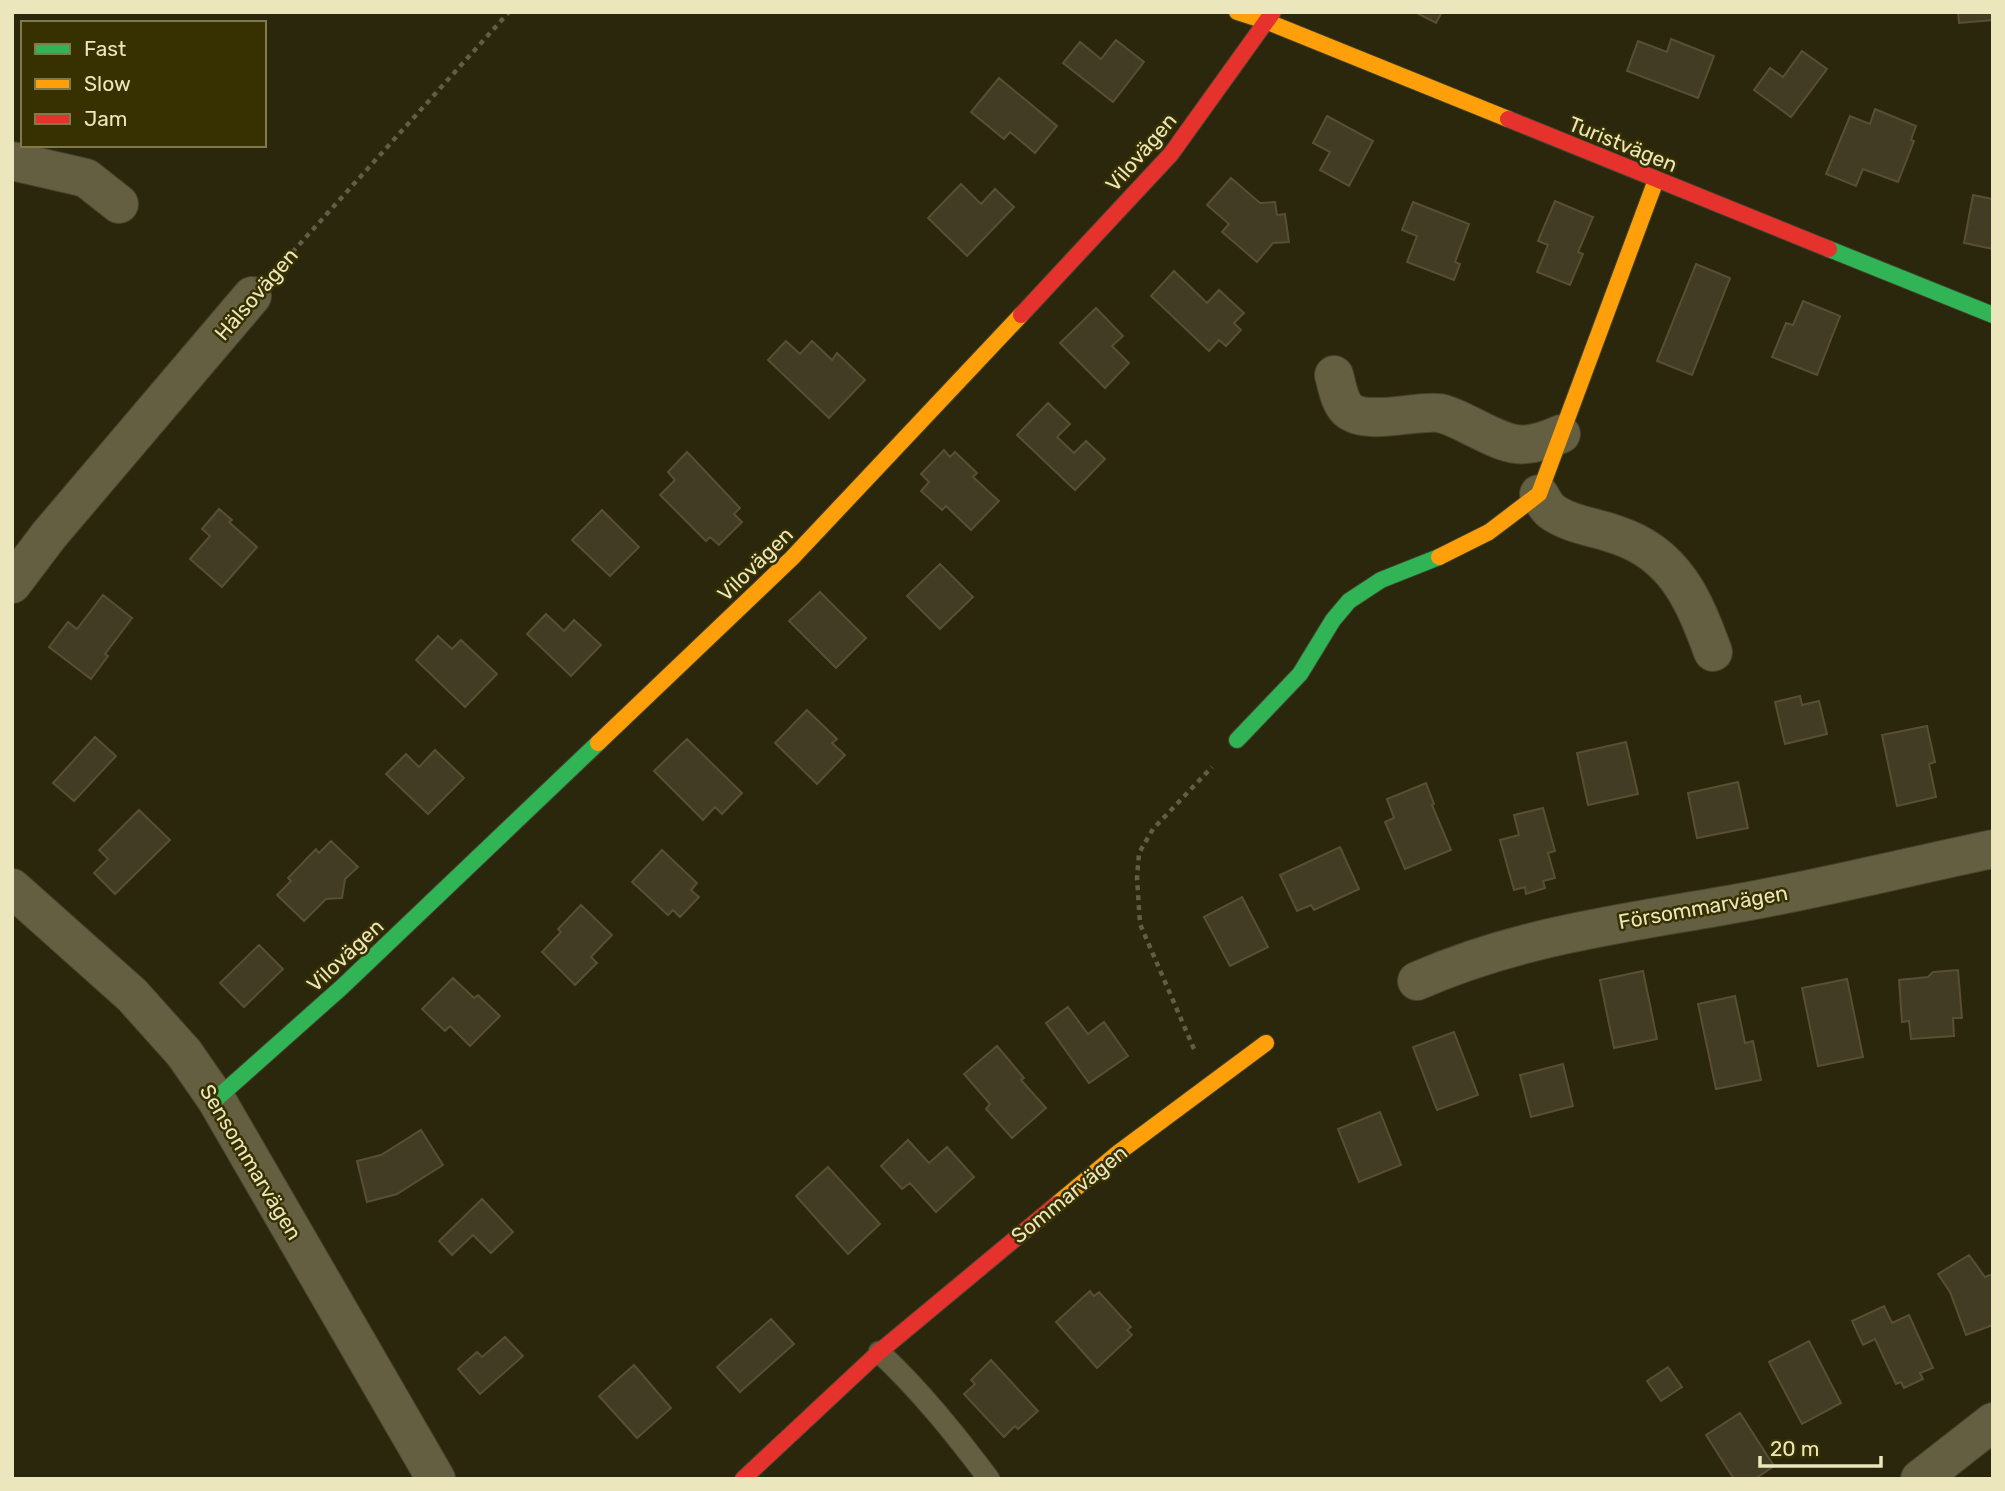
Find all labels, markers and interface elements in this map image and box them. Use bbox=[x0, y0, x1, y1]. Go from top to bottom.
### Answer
legend bbox=[21, 21, 266, 147]
text: Fast bbox=[84, 36, 126, 61]
text: Slow bbox=[84, 71, 131, 96]
text: Jam bbox=[84, 106, 128, 131]
street label: Vilovägen bbox=[1100, 108, 1182, 196]
street label: Turistvägen bbox=[1565, 111, 1681, 177]
street label: Hälsovägen bbox=[209, 243, 303, 345]
street label: Vilovägen bbox=[712, 522, 798, 606]
street label: Försommarvägen bbox=[1616, 880, 1790, 934]
street label: Vilovägen bbox=[302, 913, 388, 997]
street label: Sensommarvägen bbox=[195, 1080, 307, 1244]
street label: Sommarvägen bbox=[1006, 1140, 1132, 1248]
scale bar bbox=[1760, 1424, 1881, 1468]
text: 20 m bbox=[1770, 1436, 1819, 1461]

